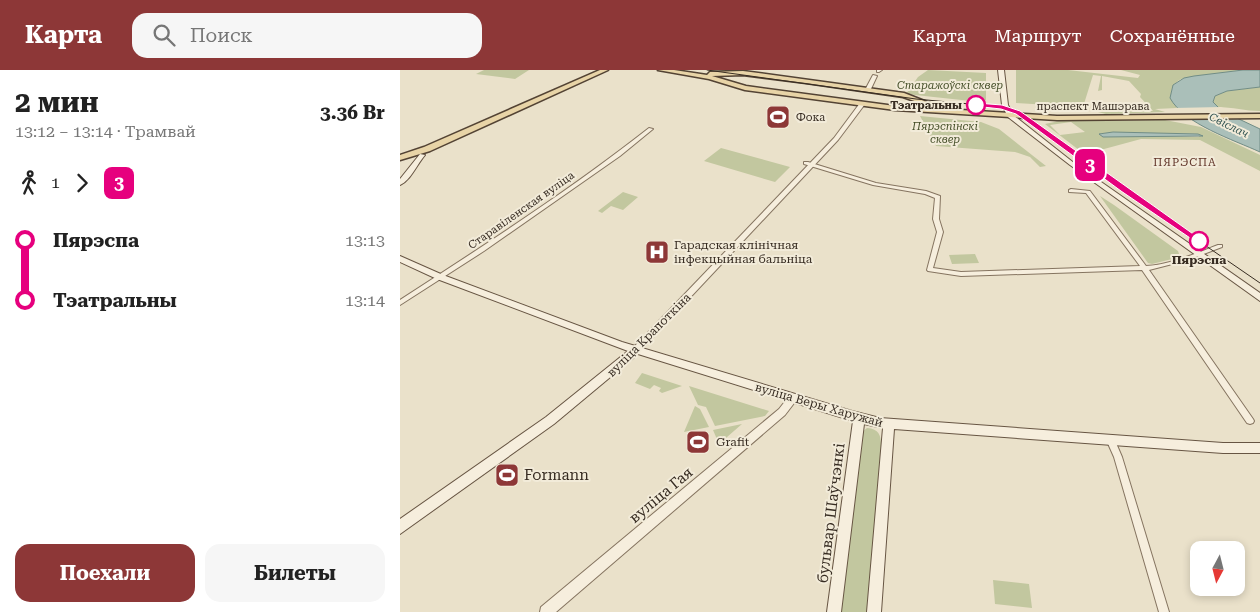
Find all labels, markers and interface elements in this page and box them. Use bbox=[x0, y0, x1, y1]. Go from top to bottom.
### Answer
search box bbox=[132, 13, 482, 58]
text: Карта bbox=[25, 21, 102, 49]
icon: search bbox=[150, 21, 178, 49]
text: Поиск bbox=[190, 24, 253, 47]
text: Карта bbox=[913, 25, 967, 46]
text: Маршрут bbox=[995, 25, 1082, 46]
text: Сохранённые bbox=[1110, 25, 1235, 46]
park label: Старажоўскі сквер bbox=[897, 79, 1003, 92]
text: 2 мин bbox=[15, 86, 99, 119]
marker: Тэатральны bbox=[966, 95, 986, 115]
place label: Тэатральны bbox=[890, 99, 962, 112]
street label: праспект Машэрава bbox=[1037, 100, 1150, 113]
text: 3.36 Br bbox=[320, 101, 385, 124]
sports icon: Фока bbox=[765, 104, 791, 130]
water label: Свіслач bbox=[1207, 110, 1251, 141]
place label: Фока bbox=[796, 111, 825, 124]
park label: Пярэспінскі сквер bbox=[911, 120, 978, 146]
text: 13:12 – 13:14 · Трамвай bbox=[15, 122, 196, 141]
line badge: 3 bbox=[1074, 149, 1106, 181]
text: 3 bbox=[1085, 154, 1095, 175]
district label: ПЯРЭСПА bbox=[1153, 156, 1217, 169]
icon: walk bbox=[15, 169, 43, 197]
icon: forward bbox=[68, 169, 96, 197]
street label: Старавіленская вуліца bbox=[466, 169, 577, 252]
text: 3 bbox=[114, 172, 124, 193]
text: 1 bbox=[51, 173, 60, 192]
text: Пярэспа bbox=[53, 229, 139, 252]
text: 13:13 bbox=[345, 231, 385, 250]
marker: Пярэспа bbox=[1189, 231, 1209, 251]
place label: Гарадская клінічная інфекцыйная бальніца bbox=[674, 238, 813, 266]
hospital icon: Гарадская клінічная інфекцыйная бальніца bbox=[644, 239, 670, 265]
place label: Пярэспа bbox=[1172, 253, 1226, 267]
text: Тэатральны bbox=[53, 289, 177, 312]
street label: вуліца Крапоткіна bbox=[604, 290, 694, 380]
text: 13:14 bbox=[345, 291, 385, 310]
street label: вуліца Веры Харужай bbox=[753, 380, 885, 430]
sports icon: Grafit bbox=[685, 429, 711, 455]
place label: Grafit bbox=[716, 435, 750, 449]
street label: бульвар Шаўчэнкі bbox=[813, 442, 849, 584]
sports icon: Formann bbox=[494, 462, 520, 488]
street label: вуліца Гая bbox=[626, 463, 696, 527]
place label: Formann bbox=[524, 466, 589, 484]
north arrow bbox=[1190, 541, 1245, 596]
map controls bbox=[1190, 541, 1245, 596]
button: Поехали bbox=[15, 544, 195, 602]
button: Билеты bbox=[205, 544, 385, 602]

